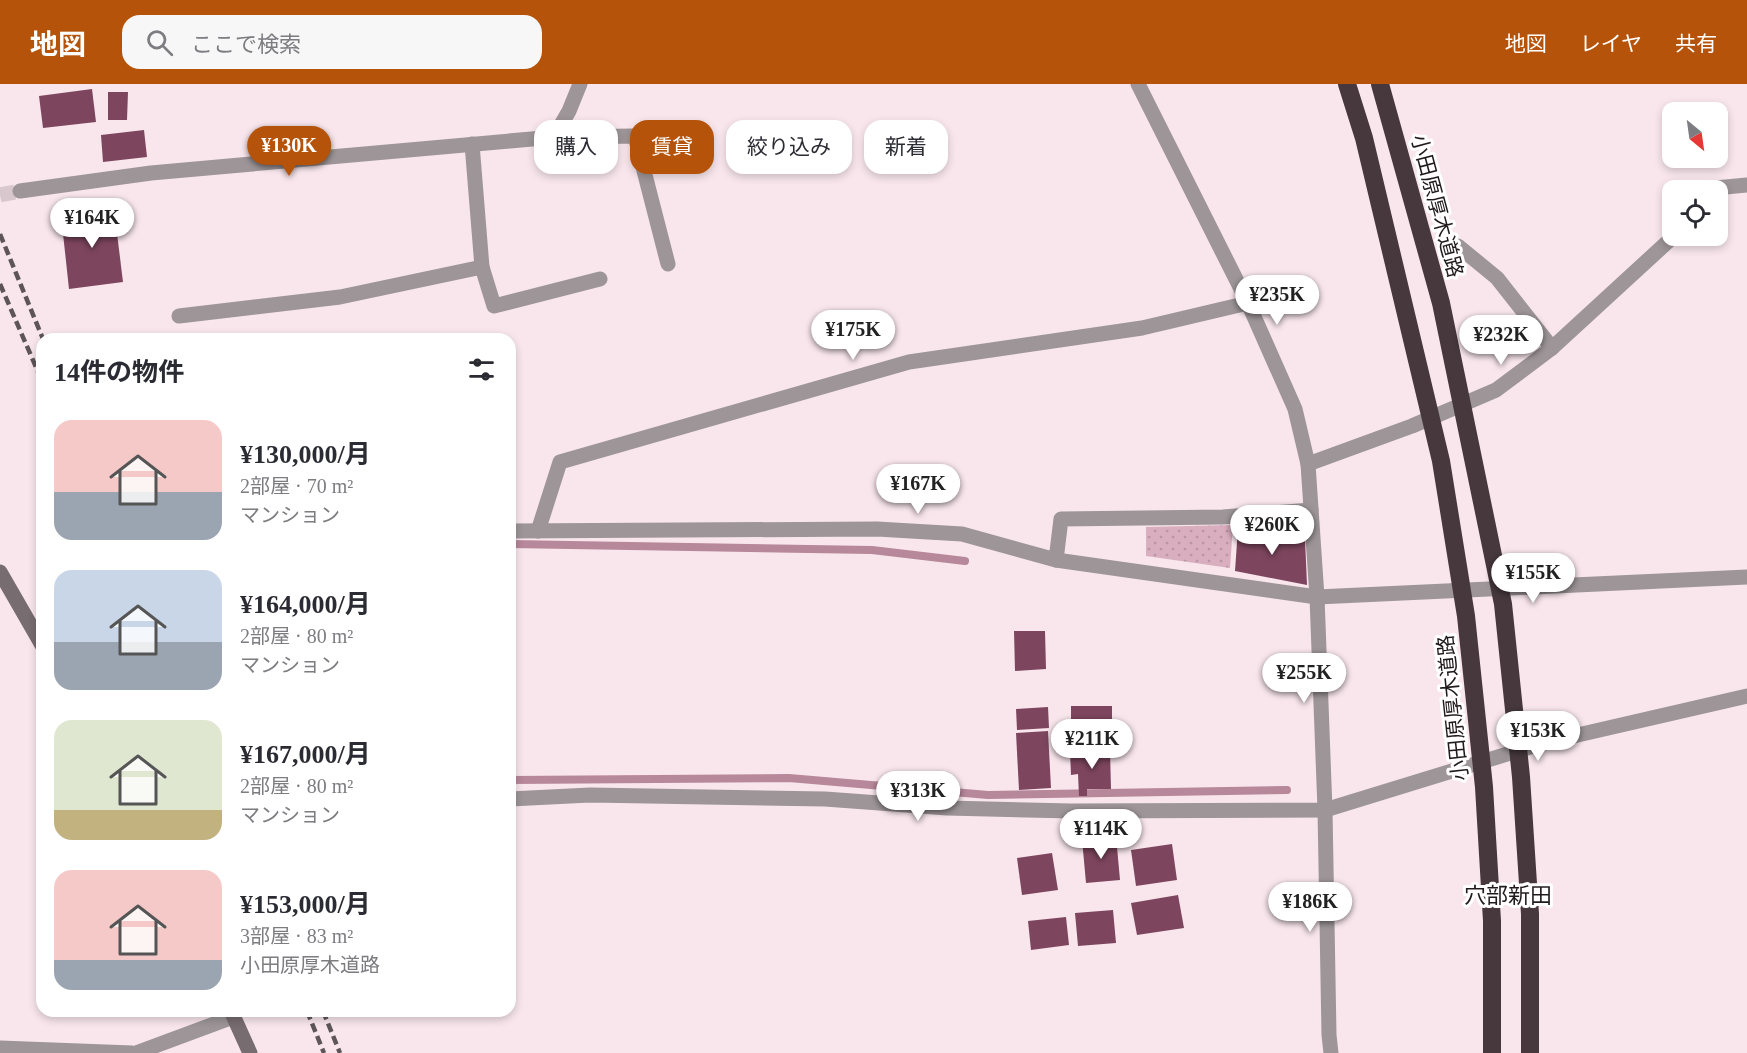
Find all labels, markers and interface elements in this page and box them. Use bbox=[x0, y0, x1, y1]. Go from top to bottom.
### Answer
search box bbox=[122, 15, 542, 69]
icon: search bbox=[143, 26, 176, 59]
text: 地図 bbox=[30, 29, 86, 60]
text: ここで検索 bbox=[191, 32, 301, 57]
text: 地図 bbox=[1505, 32, 1547, 56]
text: レイヤ bbox=[1580, 32, 1642, 56]
text: 共有 bbox=[1675, 32, 1717, 56]
north arrow bbox=[1662, 102, 1728, 168]
map controls bbox=[1662, 102, 1728, 246]
chip: 購入 bbox=[534, 120, 618, 174]
chip: 賃貸 bbox=[630, 120, 714, 174]
chip: 絞り込み bbox=[726, 120, 852, 174]
chip: 新着 bbox=[864, 120, 948, 174]
pin: ¥130K bbox=[247, 126, 331, 177]
street label: 小田原厚木道路 bbox=[1406, 132, 1468, 280]
text: ¥130K bbox=[261, 134, 317, 156]
button: locate bbox=[1662, 180, 1728, 246]
pin: ¥164K bbox=[50, 198, 134, 249]
text: ¥164K bbox=[64, 206, 120, 228]
pin: ¥235K bbox=[1235, 275, 1319, 326]
text: ¥235K bbox=[1249, 283, 1305, 305]
pin: ¥175K bbox=[811, 310, 895, 361]
pin: ¥232K bbox=[1459, 315, 1543, 366]
text: ¥175K bbox=[825, 318, 881, 340]
text: ¥232K bbox=[1473, 323, 1529, 345]
icon: filters bbox=[465, 353, 498, 386]
text: 14件の物件 bbox=[54, 358, 184, 387]
text: ¥130,000/月 bbox=[240, 440, 371, 469]
icon: home bbox=[102, 444, 174, 516]
pin: ¥167K bbox=[876, 464, 960, 515]
text: ¥167K bbox=[890, 472, 946, 494]
text: 2部屋 · 70 m² bbox=[240, 475, 353, 497]
text: マンション bbox=[240, 504, 340, 526]
pin: ¥260K bbox=[1230, 505, 1314, 556]
text: ¥260K bbox=[1244, 513, 1300, 535]
pin: ¥155K bbox=[1491, 553, 1575, 604]
text: ¥155K bbox=[1505, 561, 1561, 583]
text: ¥164,000/月 bbox=[240, 590, 371, 619]
icon: home bbox=[102, 594, 174, 666]
text: 2部屋 · 80 m² bbox=[240, 625, 353, 647]
street label: 小田原厚木道路 bbox=[1433, 634, 1473, 782]
pin: ¥255K bbox=[1262, 653, 1346, 704]
text: マンション bbox=[240, 654, 340, 676]
text: ¥255K bbox=[1276, 661, 1332, 683]
pin: ¥153K bbox=[1496, 711, 1580, 762]
pin: ¥211K bbox=[1050, 719, 1134, 770]
text: ¥153K bbox=[1510, 719, 1566, 741]
text: ¥211K bbox=[1065, 727, 1119, 749]
text: ¥167,000/月 bbox=[240, 740, 371, 769]
icon: home bbox=[102, 744, 174, 816]
pin: ¥313K bbox=[876, 771, 960, 822]
text: 2部屋 · 80 m² bbox=[240, 775, 353, 797]
text: ¥313K bbox=[890, 779, 946, 801]
text: マンション bbox=[240, 804, 340, 826]
pin: ¥114K bbox=[1059, 809, 1143, 860]
text: ¥114K bbox=[1074, 817, 1128, 839]
pin: ¥186K bbox=[1268, 882, 1352, 933]
district label: 穴部新田 bbox=[1464, 883, 1552, 908]
text: ¥153,000/月 bbox=[240, 890, 371, 919]
text: ¥186K bbox=[1282, 890, 1338, 912]
icon: home bbox=[102, 894, 174, 966]
text: 3部屋 · 83 m² bbox=[240, 925, 353, 947]
text: 小田原厚木道路 bbox=[240, 954, 380, 976]

